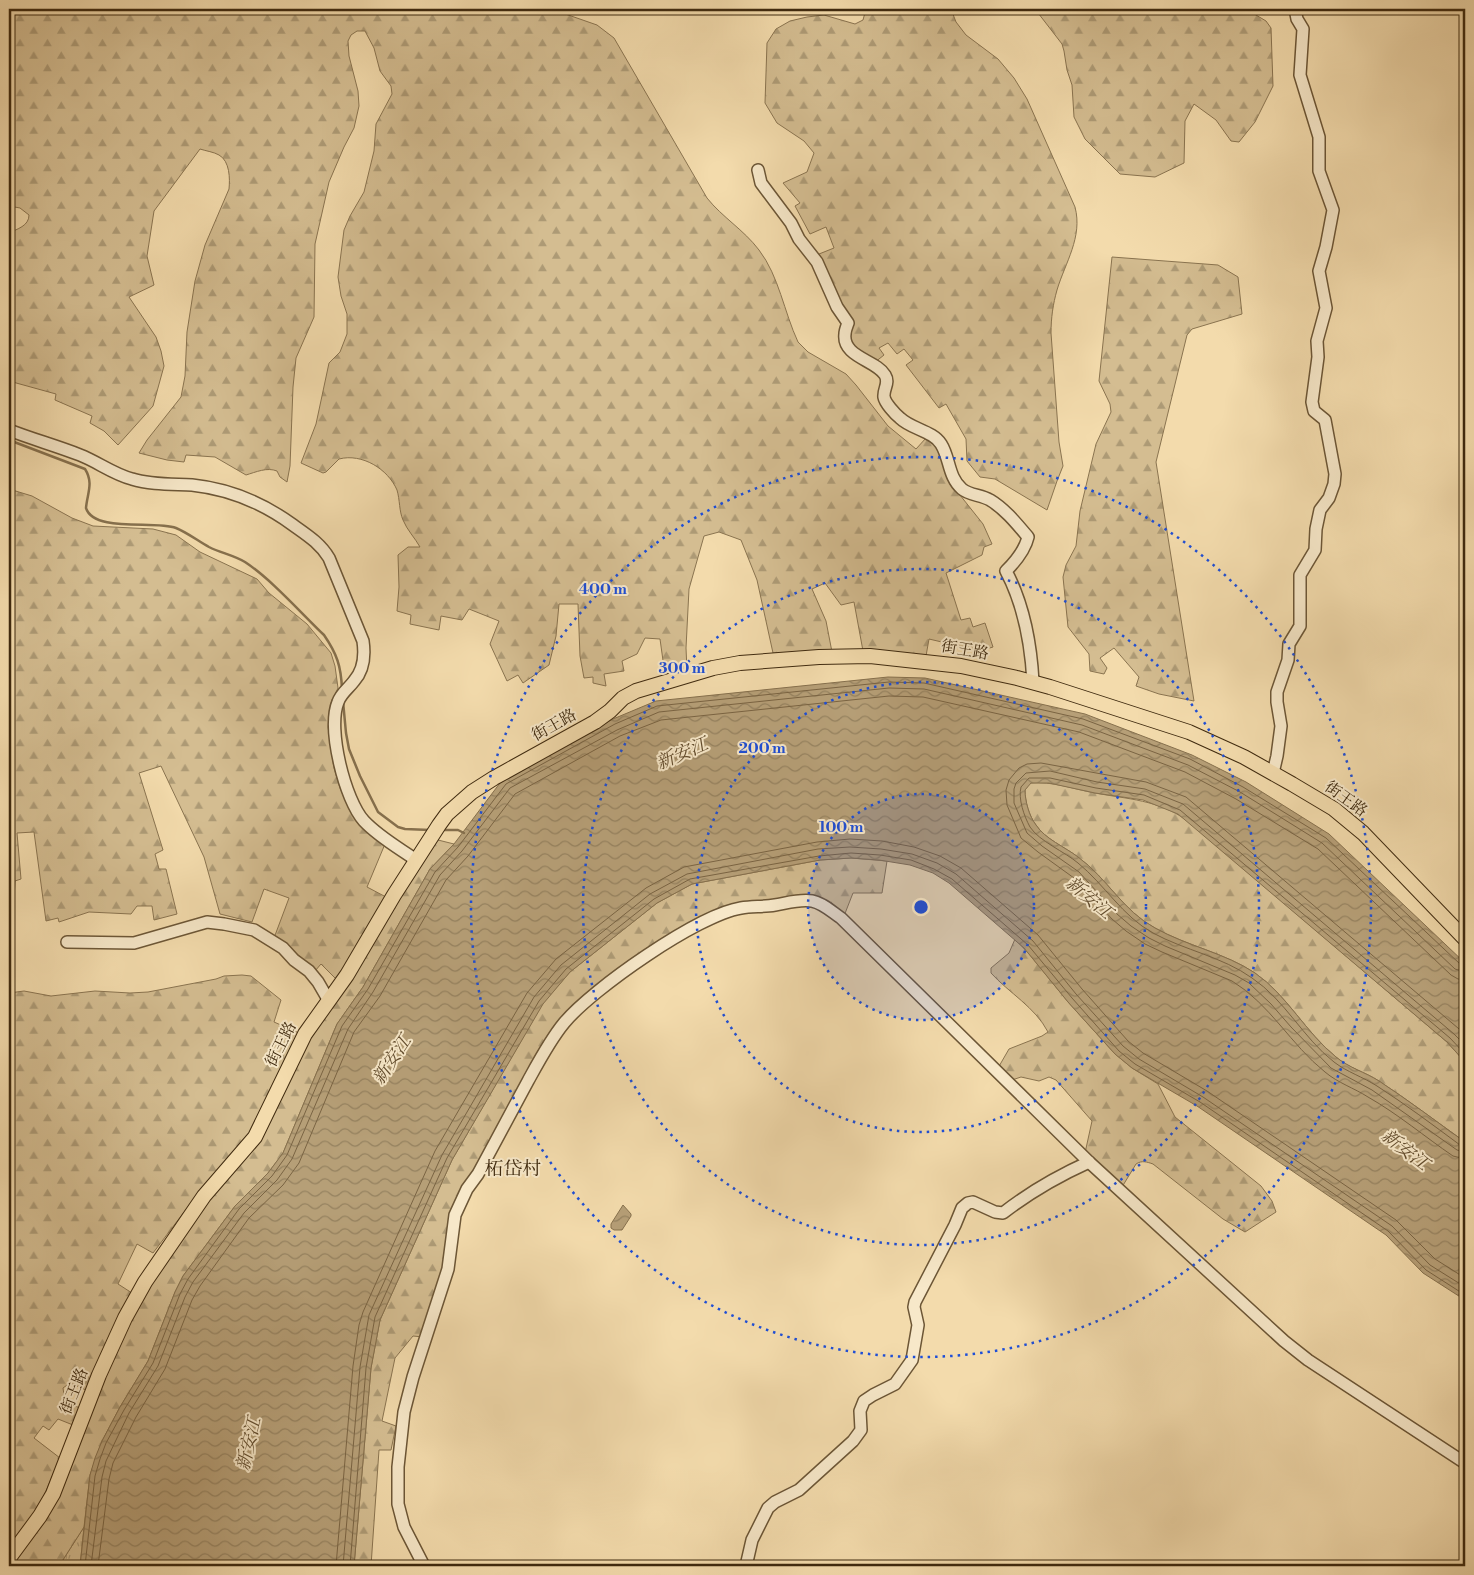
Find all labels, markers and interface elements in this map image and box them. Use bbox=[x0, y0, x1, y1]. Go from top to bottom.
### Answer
text: 400 m bbox=[579, 580, 627, 599]
street label: 街王路 bbox=[940, 636, 990, 664]
text: 300 m bbox=[659, 659, 706, 678]
street label: 街王路 bbox=[528, 705, 580, 745]
water label: 新安江 bbox=[653, 732, 714, 775]
text: 200 m bbox=[738, 739, 786, 758]
street label: 街王路 bbox=[1321, 777, 1371, 821]
text: 100 m bbox=[819, 818, 864, 837]
water label: 新安江 bbox=[1061, 872, 1119, 926]
centre of rings bbox=[912, 898, 930, 916]
street label: 街王路 bbox=[261, 1018, 301, 1070]
water label: 新安江 bbox=[367, 1029, 418, 1089]
water label: 新安江 bbox=[1377, 1124, 1436, 1178]
district label: 柘岱村 bbox=[484, 1157, 542, 1181]
street label: 街王路 bbox=[56, 1365, 92, 1417]
water label: 新安江 bbox=[232, 1412, 267, 1473]

